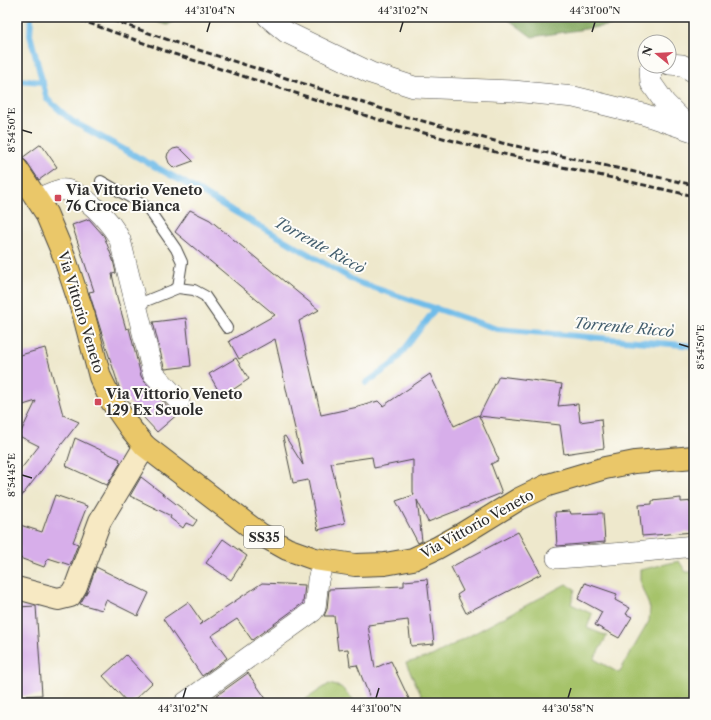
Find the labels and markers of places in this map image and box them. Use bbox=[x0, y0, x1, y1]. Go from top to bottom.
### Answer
place label: Via Vittorio Veneto 76 Croce Bianca bbox=[65, 181, 203, 215]
marker: Via Vittorio Veneto 76 Croce Bianca bbox=[53, 193, 63, 203]
place label: Via Vittorio Veneto 129 Ex Scuole bbox=[105, 385, 243, 419]
marker: Via Vittorio Veneto 129 Ex Scuole bbox=[93, 397, 103, 407]

